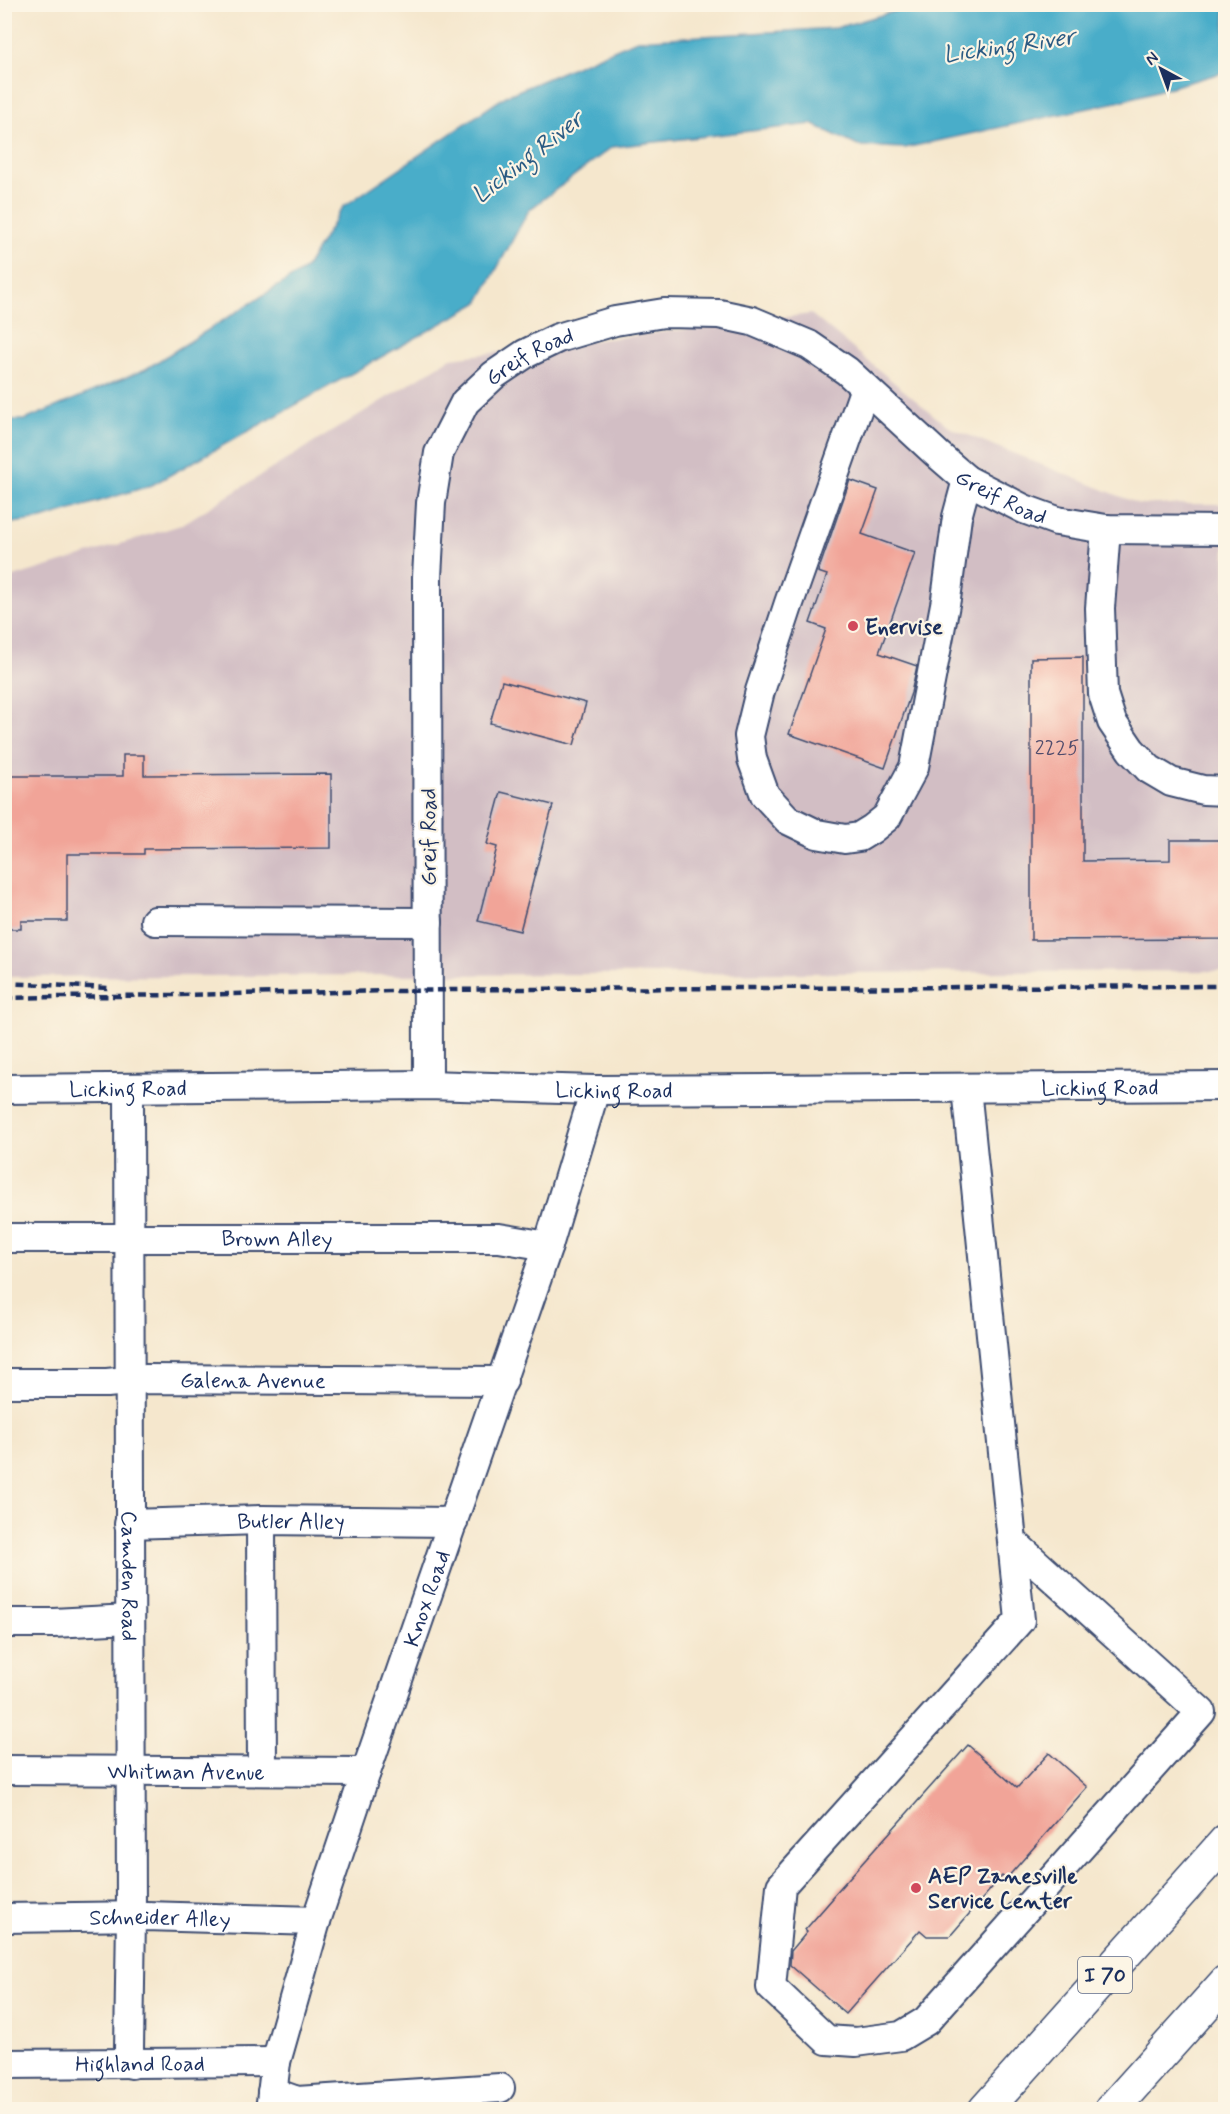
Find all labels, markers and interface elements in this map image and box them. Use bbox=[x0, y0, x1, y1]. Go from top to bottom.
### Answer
water label: Licking River bbox=[942, 22, 1080, 74]
north arrow bbox=[1131, 39, 1191, 99]
text: N bbox=[1141, 47, 1163, 70]
water label: Licking River bbox=[466, 103, 594, 214]
street label: Greif Road bbox=[480, 322, 577, 393]
street label: Greif Road bbox=[949, 464, 1050, 532]
place label: Enervise bbox=[865, 614, 943, 642]
marker: Enervise bbox=[846, 619, 860, 633]
house number: 2225 bbox=[1035, 735, 1079, 762]
street label: Greif Road bbox=[416, 788, 444, 886]
street label: Licking Road bbox=[1041, 1074, 1159, 1106]
street label: Licking Road bbox=[69, 1075, 187, 1107]
street label: Licking Road bbox=[555, 1077, 673, 1109]
street label: Brown Alley bbox=[221, 1226, 333, 1254]
street label: Galena Avenue bbox=[180, 1367, 326, 1396]
street label: Butler Alley bbox=[237, 1508, 345, 1537]
street label: Camden Road bbox=[114, 1511, 142, 1641]
street label: Knox Road bbox=[398, 1547, 458, 1651]
street label: Whitman Avenue bbox=[107, 1759, 265, 1787]
place label: AEP Zanesville Service Center bbox=[928, 1863, 1078, 1916]
marker: AEP Zanesville Service Center bbox=[909, 1881, 923, 1895]
street label: Schneider Alley bbox=[89, 1904, 231, 1934]
road number: I 70 bbox=[1078, 1957, 1132, 1993]
street label: Highland Road bbox=[75, 2051, 205, 2082]

